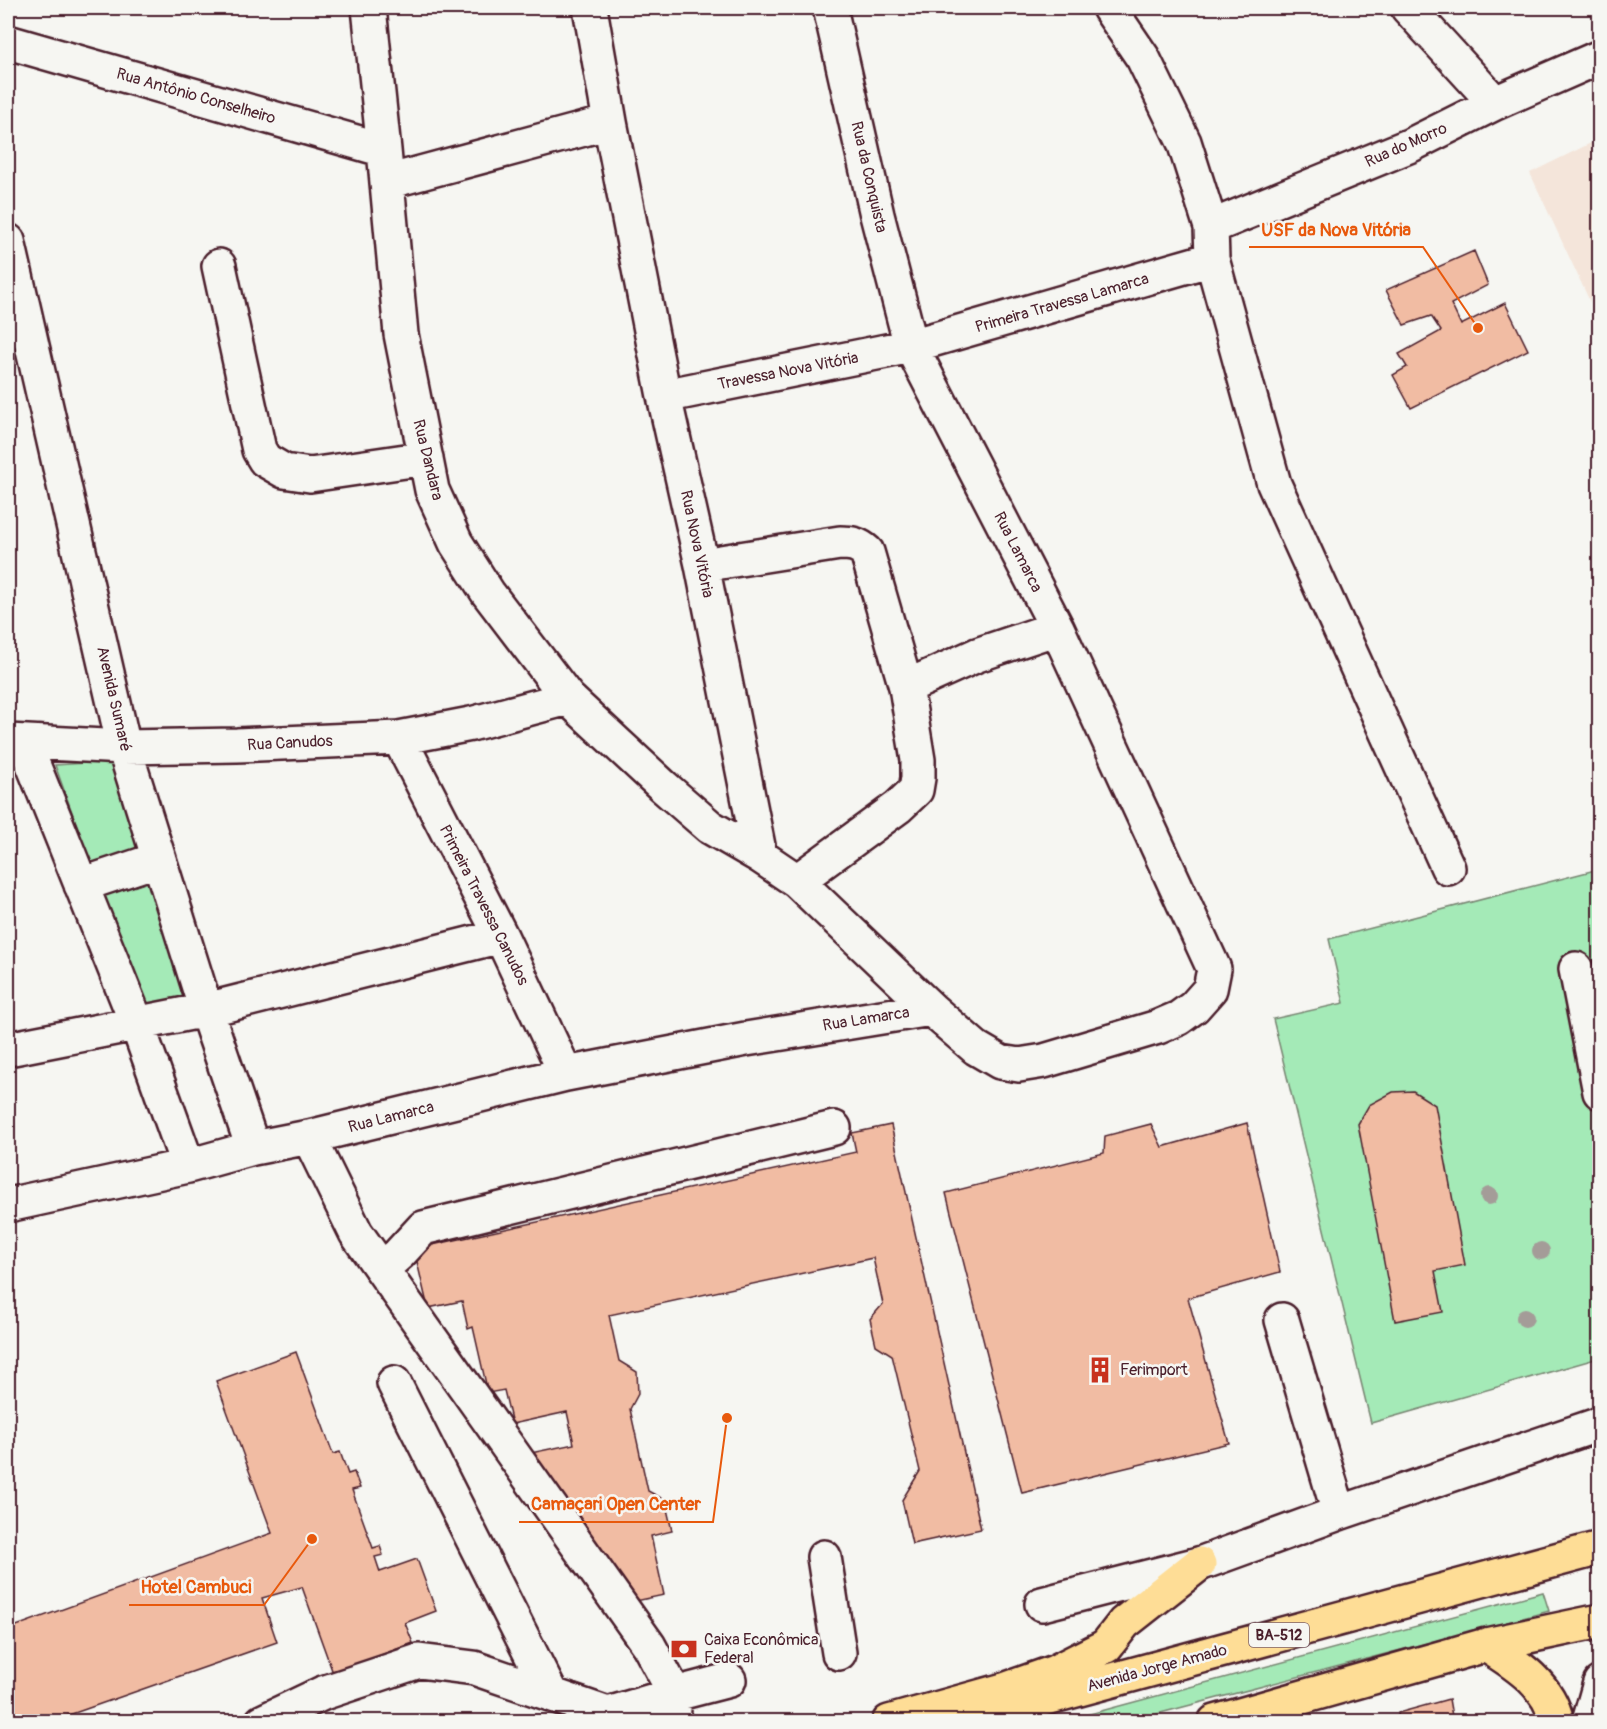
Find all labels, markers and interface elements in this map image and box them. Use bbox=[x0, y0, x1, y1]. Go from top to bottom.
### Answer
street label: Rua Antônio Conselheiro bbox=[114, 64, 278, 128]
street label: Rua do Morro bbox=[1362, 118, 1450, 172]
street label: Rua da Conquista bbox=[846, 119, 892, 235]
callout: USF da Nova Vitória bbox=[1249, 211, 1423, 247]
text: USF da Nova Vitória bbox=[1261, 219, 1411, 242]
street label: Primeira Travessa Lamarca bbox=[973, 269, 1151, 337]
street label: Travessa Nova Vitória bbox=[716, 348, 860, 394]
street label: Rua Dandara bbox=[408, 417, 448, 503]
street label: Rua Nova Vitória bbox=[676, 488, 718, 600]
street label: Rua Lamarca bbox=[989, 508, 1047, 596]
street label: Avenida Sumaré bbox=[92, 644, 136, 754]
street label: Rua Canudos bbox=[247, 731, 333, 755]
street label: Primeira Travessa Canudos bbox=[435, 821, 533, 989]
street label: Rua Lamarca bbox=[821, 1002, 911, 1036]
street label: Rua Lamarca bbox=[346, 1097, 436, 1137]
building icon: Ferimport bbox=[1085, 1355, 1115, 1385]
place label: Ferimport bbox=[1120, 1360, 1188, 1380]
callout: Camaçari Open Center bbox=[519, 1486, 713, 1522]
text: Camaçari Open Center bbox=[531, 1493, 701, 1516]
callout: Hotel Cambuci bbox=[129, 1569, 264, 1605]
text: Hotel Cambuci bbox=[140, 1576, 252, 1599]
road number: BA-512 bbox=[1249, 1623, 1309, 1647]
place label: Caixa Econômica Federal bbox=[704, 1630, 818, 1668]
bank icon: Caixa Econômica Federal bbox=[669, 1634, 699, 1664]
street label: Avenida Jorge Amado bbox=[1085, 1640, 1230, 1696]

